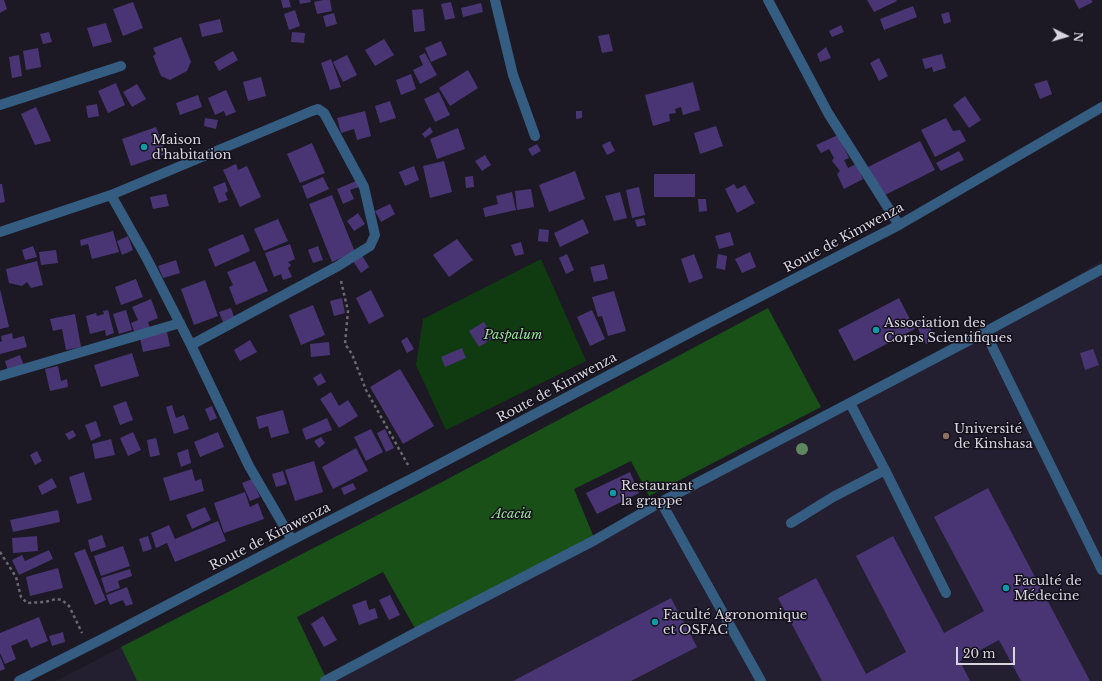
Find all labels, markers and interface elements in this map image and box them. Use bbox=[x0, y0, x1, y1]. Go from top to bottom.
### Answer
north arrow bbox=[1046, 16, 1086, 56]
text: N bbox=[1071, 31, 1085, 43]
place label: Maison d'habitation bbox=[152, 132, 232, 163]
marker: Maison d'habitation bbox=[139, 142, 149, 152]
street label: Route de Kimwenza bbox=[781, 200, 907, 276]
place label: Association des Corps Scientifiques bbox=[884, 315, 1012, 346]
marker: Association des Corps Scientifiques bbox=[871, 325, 881, 335]
park label: Paspalum bbox=[484, 327, 542, 343]
street label: Route de Kimwenza bbox=[494, 350, 620, 426]
place label: Université de Kinshasa bbox=[954, 421, 1033, 452]
marker: Université de Kinshasa bbox=[941, 431, 951, 441]
place label: Restaurant la grappe bbox=[621, 478, 693, 509]
marker: Restaurant la grappe bbox=[608, 488, 618, 498]
street label: Route de Kimwenza bbox=[207, 500, 333, 574]
park label: Acacia bbox=[492, 506, 532, 522]
place label: Faculté de Médecine bbox=[1014, 573, 1082, 604]
marker: Faculté de Médecine bbox=[1001, 583, 1011, 593]
place label: Faculté Agronomique et OSFAC bbox=[663, 607, 807, 638]
marker: Faculté Agronomique et OSFAC bbox=[650, 617, 660, 627]
scale bar bbox=[958, 639, 1017, 665]
text: 20 m bbox=[963, 646, 995, 661]

